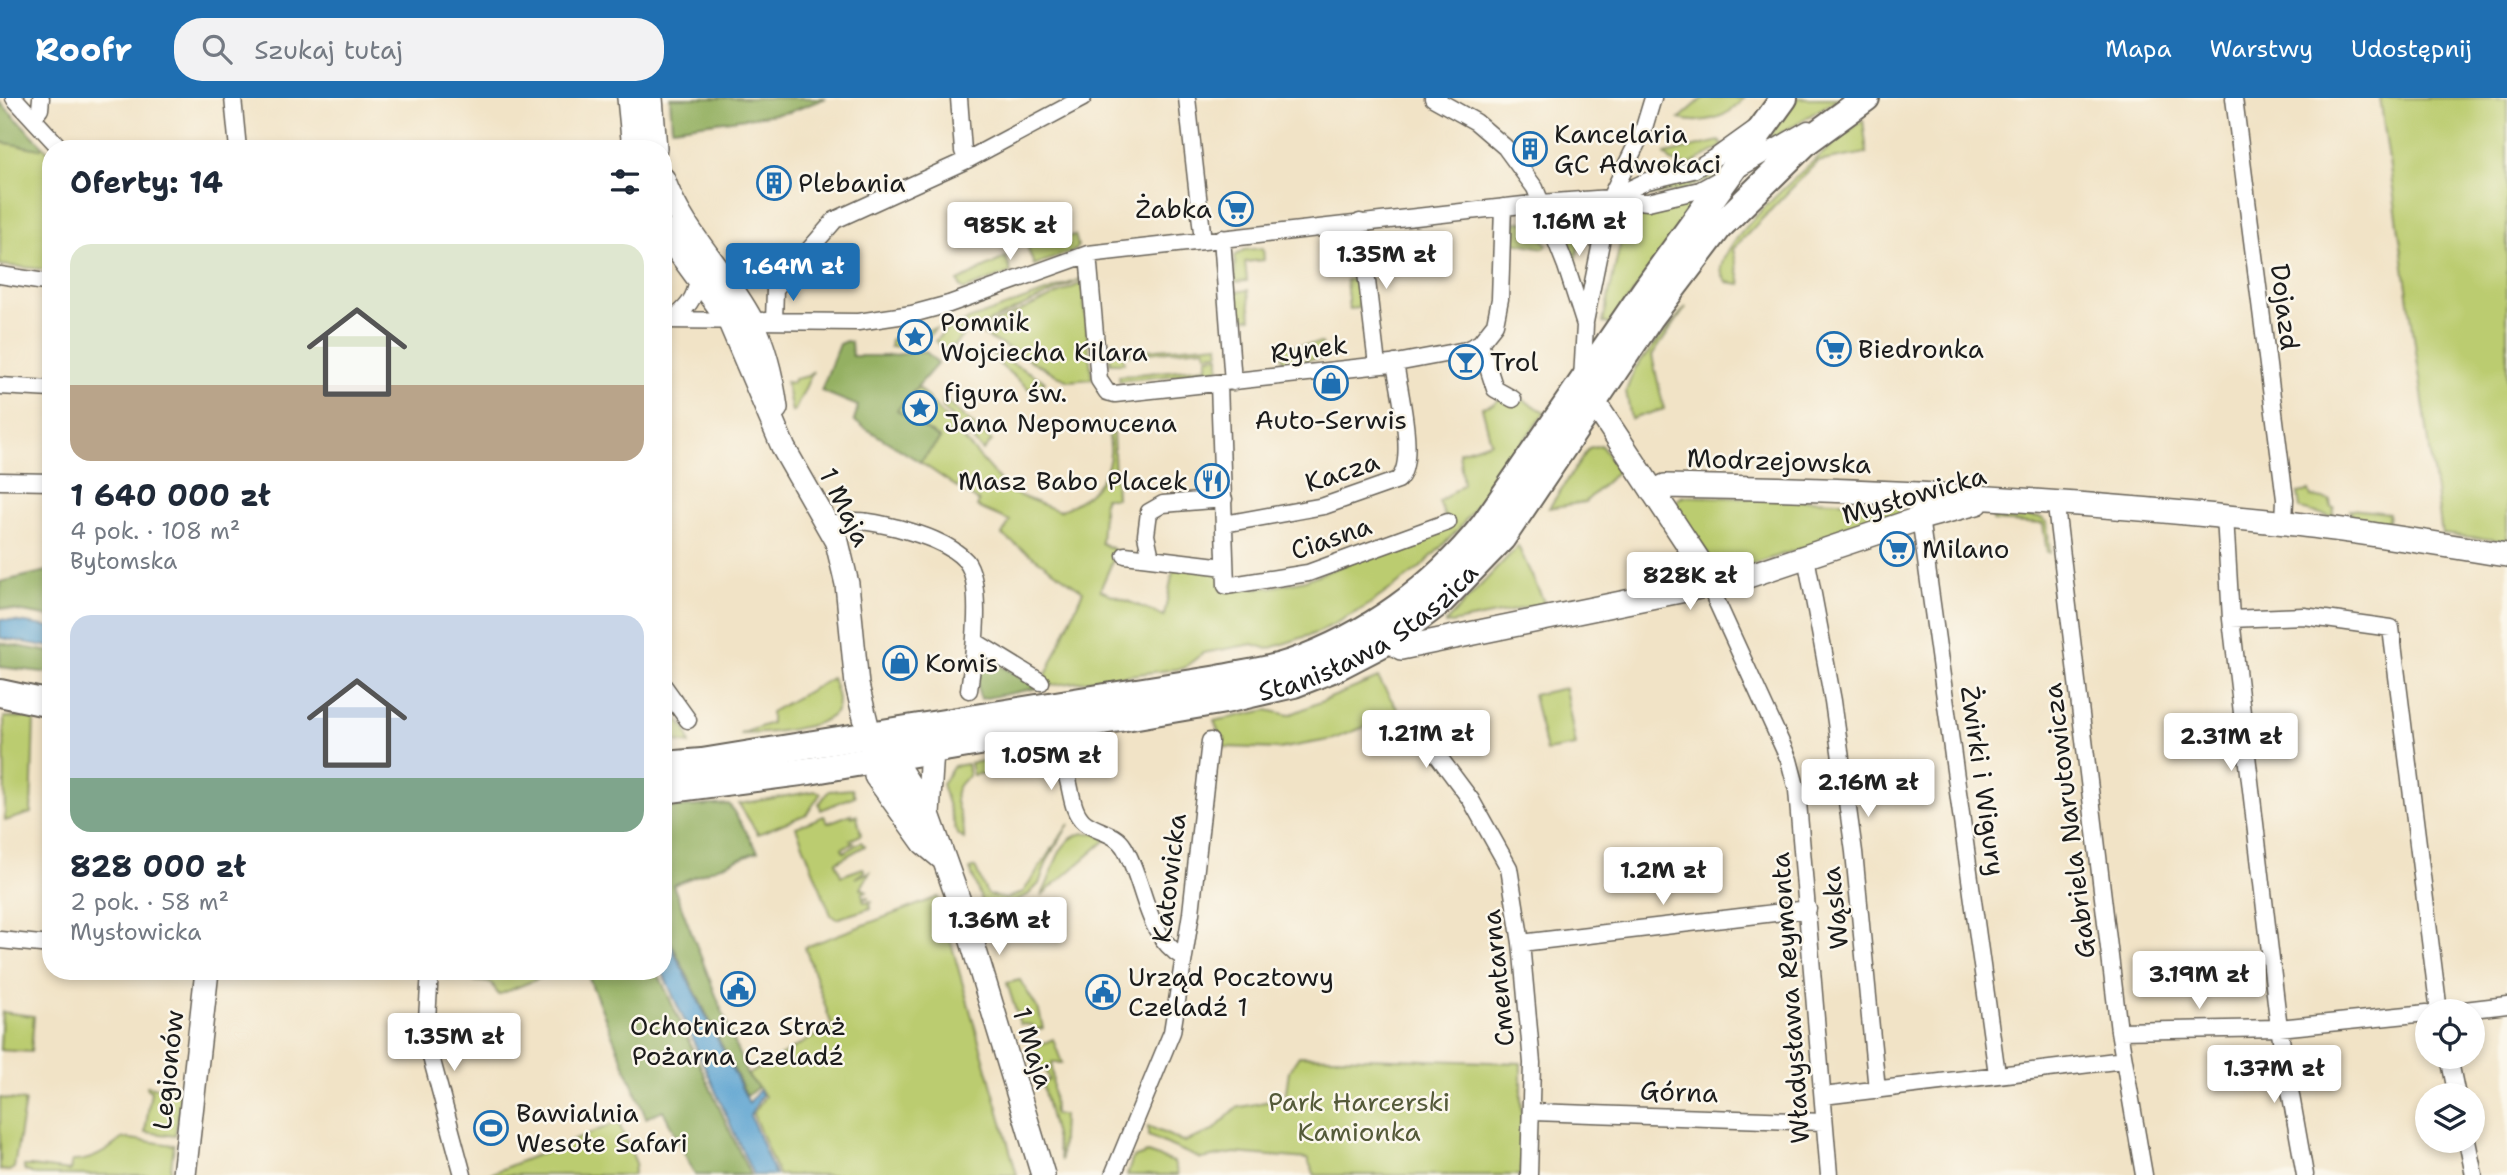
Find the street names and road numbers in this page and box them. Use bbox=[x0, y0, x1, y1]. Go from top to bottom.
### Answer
street label: Dojazd bbox=[2263, 262, 2308, 352]
street label: Rynek bbox=[1268, 326, 1350, 371]
street label: Modrzejowska bbox=[1686, 440, 1872, 481]
street label: Kacza bbox=[1300, 443, 1383, 500]
street label: Mysłowicka bbox=[1838, 457, 1990, 532]
street label: 1 Maja bbox=[811, 462, 879, 552]
street label: Ciasna bbox=[1286, 507, 1376, 568]
street label: Stanisława Staszica bbox=[1255, 555, 1485, 709]
street label: Gabriela Narutowicza bbox=[2034, 681, 2103, 961]
street label: Żwirki i Wigury bbox=[1953, 684, 2014, 878]
street label: Katowicka bbox=[1143, 811, 1194, 945]
street label: Władysława Reymonta bbox=[1762, 851, 1817, 1145]
street label: Wąska bbox=[1813, 865, 1856, 951]
street label: Cmentarna bbox=[1473, 908, 1522, 1048]
street label: 1 Maja bbox=[1005, 1003, 1062, 1093]
street label: Legionów bbox=[144, 1008, 191, 1132]
street label: Górna bbox=[1639, 1073, 1719, 1110]

